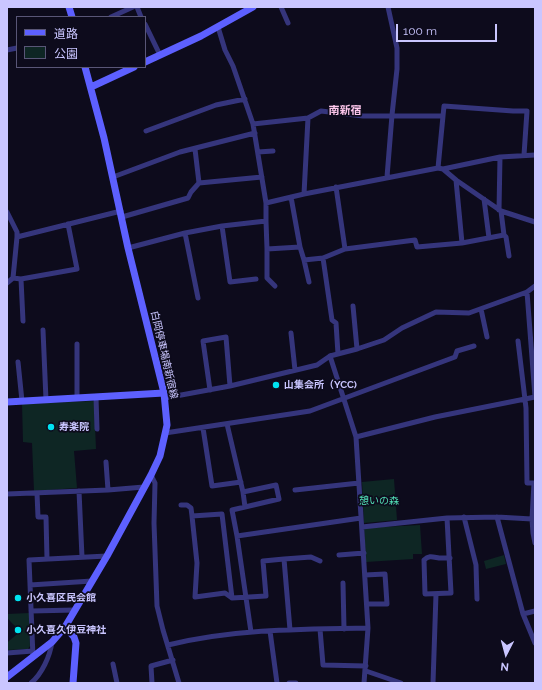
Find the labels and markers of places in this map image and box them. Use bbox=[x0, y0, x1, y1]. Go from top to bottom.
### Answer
place label: 山集会所（YCC) bbox=[284, 379, 357, 391]
marker: 山集会所（YCC) bbox=[271, 380, 281, 390]
place label: 寿楽院 bbox=[59, 421, 89, 433]
marker: 寿楽院 bbox=[46, 422, 56, 432]
place label: 小久喜区民会館 bbox=[26, 592, 96, 604]
marker: 小久喜区民会館 bbox=[13, 593, 23, 603]
place label: 小久喜久伊豆神社 bbox=[26, 624, 106, 636]
marker: 小久喜久伊豆神社 bbox=[13, 625, 23, 635]

